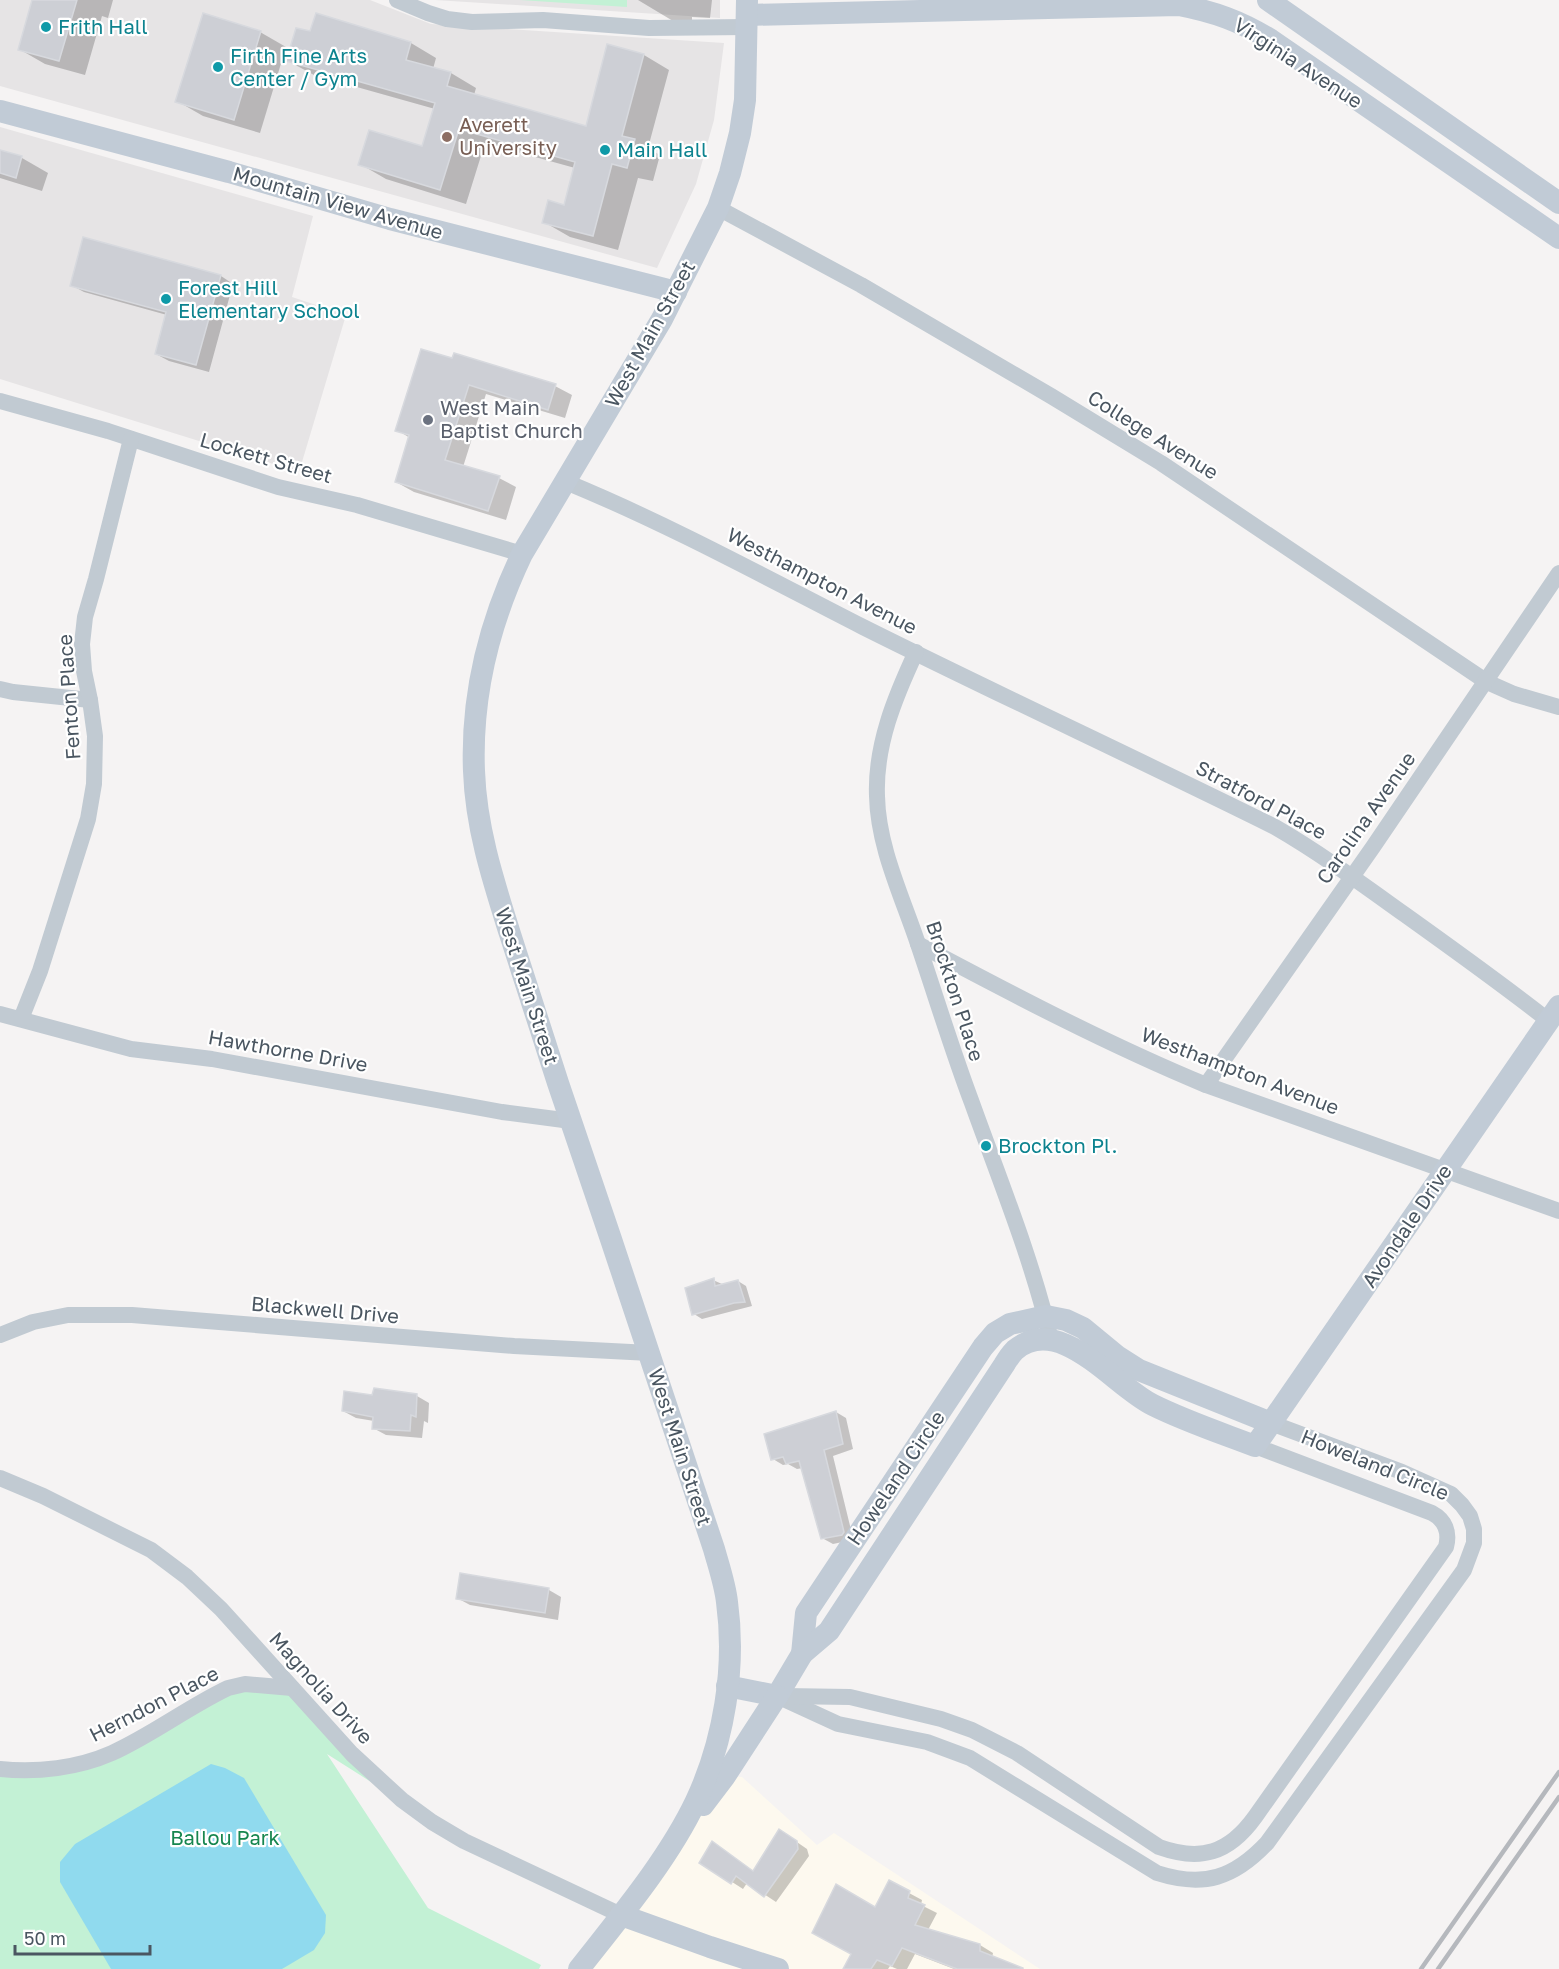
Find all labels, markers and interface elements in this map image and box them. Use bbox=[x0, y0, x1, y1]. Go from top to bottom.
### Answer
street label: Virginia Avenue bbox=[1230, 12, 1367, 113]
place label: Frith Hall bbox=[58, 14, 148, 38]
marker: Frith Hall bbox=[39, 20, 53, 34]
place label: Firth Fine Arts Center / Gym bbox=[230, 43, 367, 90]
marker: Firth Fine Arts Center / Gym bbox=[211, 60, 225, 74]
place label: Averett University bbox=[459, 112, 557, 159]
marker: Averett University bbox=[440, 130, 454, 144]
place label: Main Hall bbox=[617, 137, 707, 161]
marker: Main Hall bbox=[598, 143, 612, 157]
street label: Mountain View Avenue bbox=[231, 161, 446, 244]
street label: West Main Street bbox=[599, 256, 699, 411]
place label: Forest Hill Elementary School bbox=[178, 275, 360, 322]
marker: Forest Hill Elementary School bbox=[159, 292, 173, 306]
street label: College Avenue bbox=[1084, 384, 1223, 484]
place label: West Main Baptist Church bbox=[440, 395, 583, 442]
marker: West Main Baptist Church bbox=[421, 413, 435, 427]
street label: Lockett Street bbox=[197, 427, 335, 487]
street label: Westhampton Avenue bbox=[723, 522, 922, 638]
street label: Fenton Place bbox=[52, 633, 84, 761]
street label: Carolina Avenue bbox=[1311, 747, 1420, 888]
street label: Stratford Place bbox=[1192, 755, 1331, 844]
street label: West Main Street bbox=[491, 904, 565, 1067]
street label: Brockton Place bbox=[922, 917, 990, 1064]
street label: Westhampton Avenue bbox=[1138, 1021, 1343, 1119]
street label: Hawthorne Drive bbox=[207, 1024, 370, 1076]
place label: Brockton Pl. bbox=[998, 1133, 1117, 1157]
marker: Brockton Pl. bbox=[979, 1139, 993, 1153]
street label: Avondale Drive bbox=[1356, 1159, 1456, 1292]
street label: Blackwell Drive bbox=[250, 1291, 400, 1327]
street label: West Main Street bbox=[644, 1365, 718, 1528]
street label: Howeland Circle bbox=[841, 1406, 949, 1549]
street label: Howeland Circle bbox=[1298, 1424, 1453, 1505]
street label: Magnolia Drive bbox=[265, 1626, 378, 1748]
street label: Herndon Place bbox=[85, 1660, 222, 1746]
park label: Ballou Park bbox=[170, 1825, 280, 1849]
scale bar bbox=[15, 1918, 150, 1956]
text: 50 m bbox=[24, 1927, 66, 1949]

